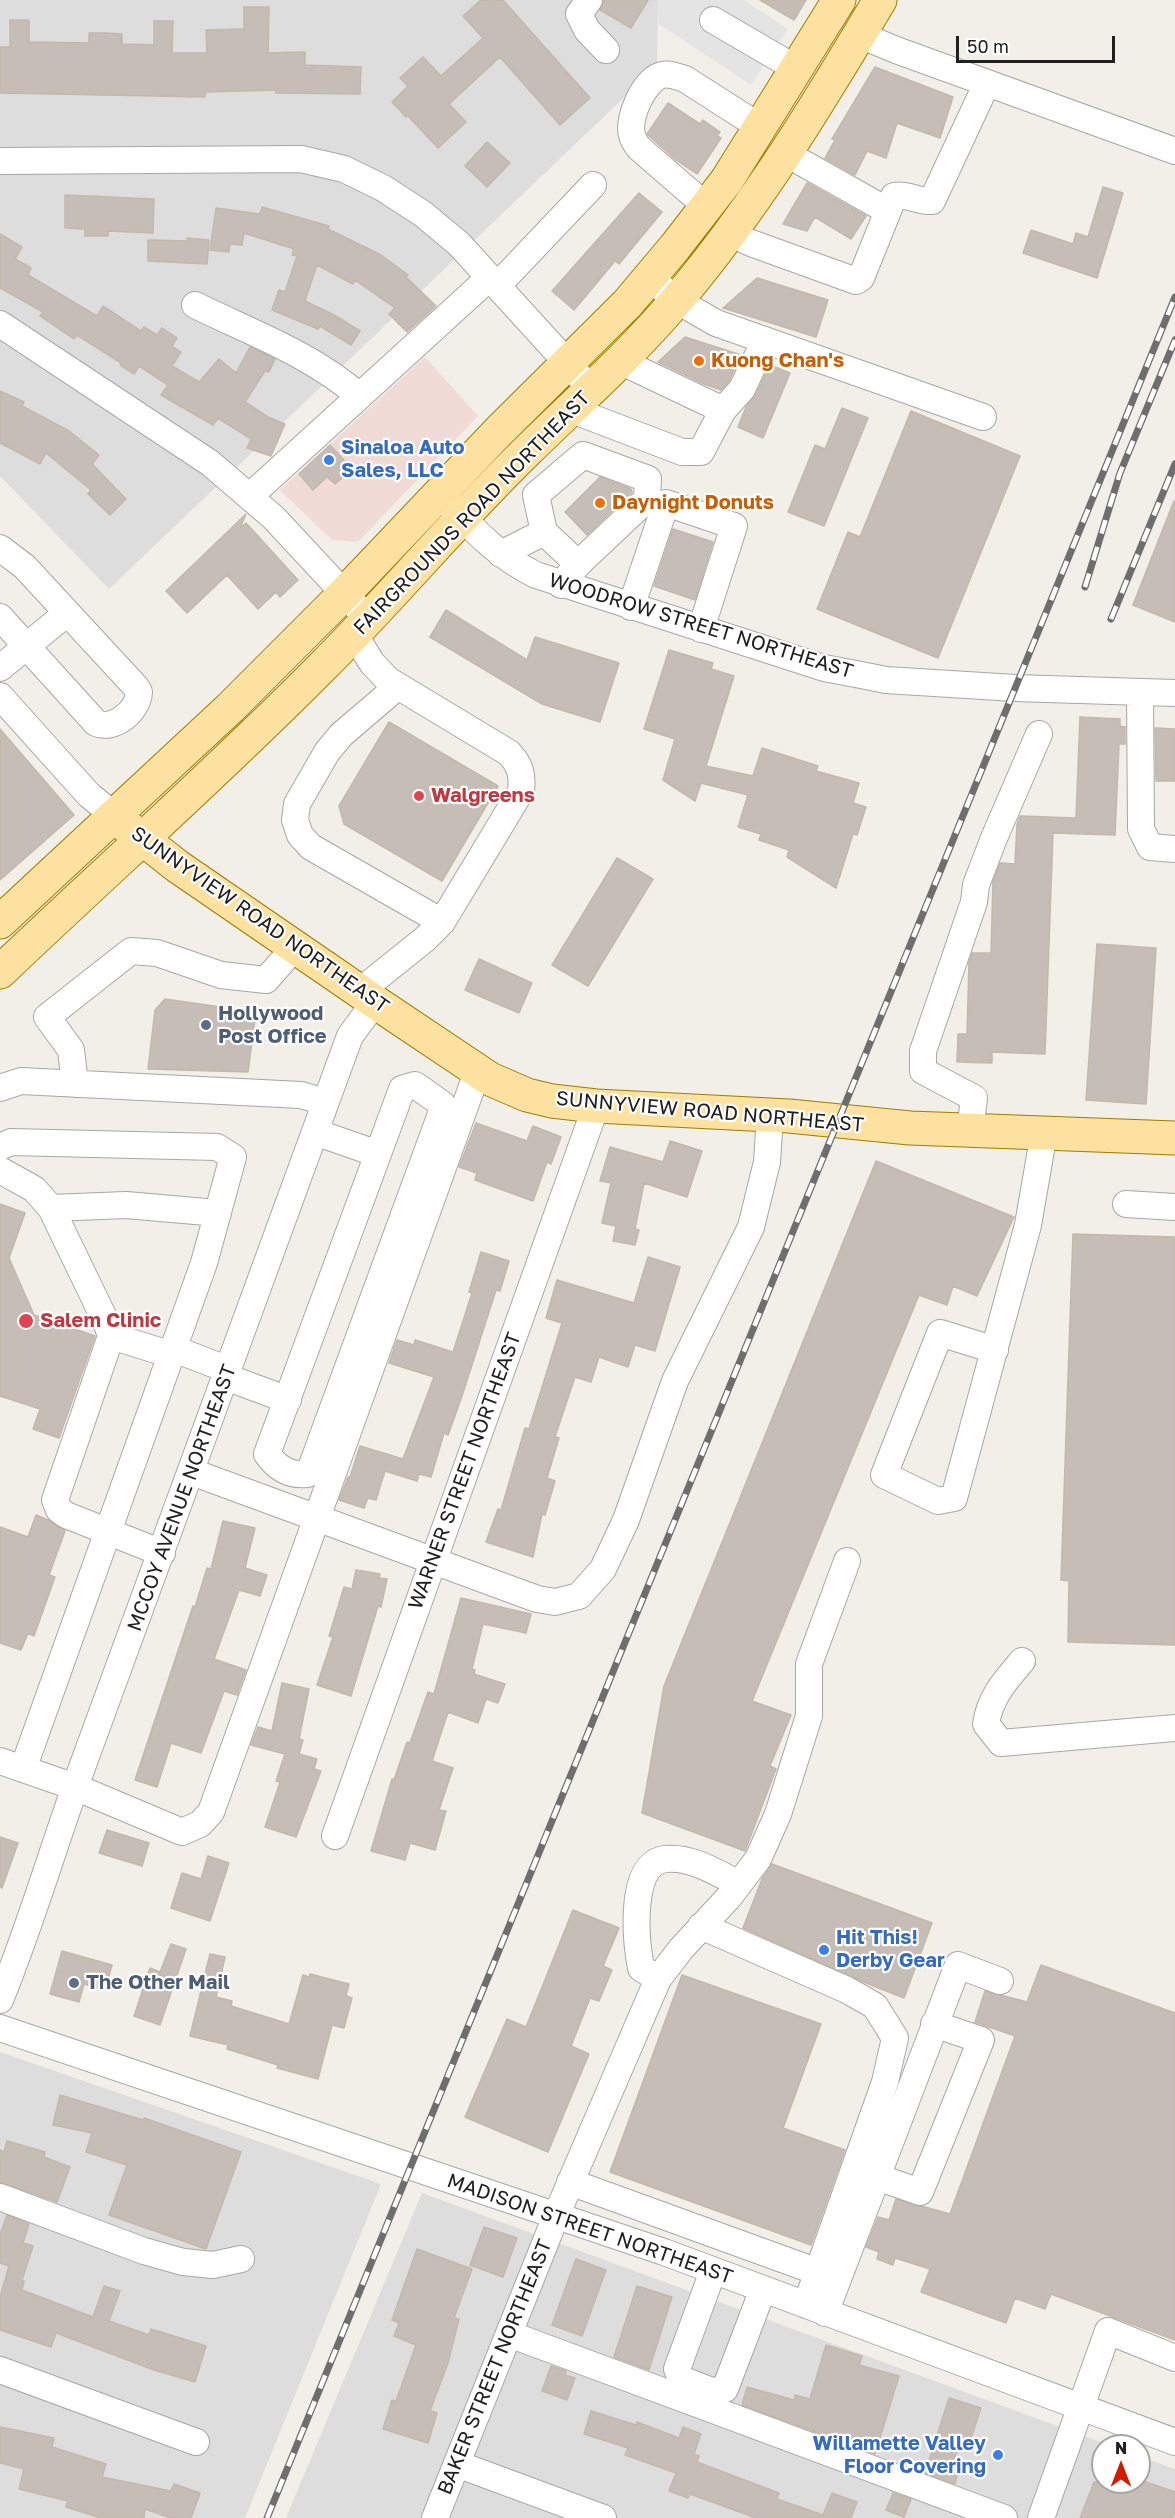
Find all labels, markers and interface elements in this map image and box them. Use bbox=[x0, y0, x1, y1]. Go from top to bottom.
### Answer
scale bar bbox=[959, 24, 1118, 62]
text: 50 m bbox=[967, 35, 1009, 57]
place label: Kuong Chan's bbox=[711, 349, 844, 373]
marker: Kuong Chan's bbox=[692, 354, 706, 368]
street label: FAIRGROUNDS ROAD NORTHEAST bbox=[349, 386, 595, 640]
place label: Sinaloa Auto Sales, LLC bbox=[341, 436, 465, 483]
marker: Sinaloa Auto Sales, LLC bbox=[322, 453, 336, 467]
place label: Daynight Donuts bbox=[612, 491, 774, 515]
marker: Daynight Donuts bbox=[593, 496, 607, 510]
street label: WOODROW STREET NORTHEAST bbox=[546, 568, 856, 684]
place label: Walgreens bbox=[431, 784, 535, 808]
marker: Walgreens bbox=[412, 789, 426, 803]
street label: SUNNYVIEW ROAD NORTHEAST bbox=[127, 822, 393, 1018]
place label: Hollywood Post Office bbox=[218, 1002, 326, 1049]
marker: Hollywood Post Office bbox=[199, 1018, 213, 1032]
street label: SUNNYVIEW ROAD NORTHEAST bbox=[555, 1087, 865, 1137]
place label: Salem Clinic bbox=[40, 1309, 161, 1333]
marker: Salem Clinic bbox=[17, 1312, 35, 1330]
street label: WARNER STREET NORTHEAST bbox=[404, 1329, 526, 1613]
street label: MCCOY AVENUE NORTHEAST bbox=[122, 1361, 242, 1635]
place label: Hit This! Derby Gear bbox=[836, 1926, 945, 1973]
marker: Hit This! Derby Gear bbox=[817, 1943, 831, 1957]
place label: The Other Mail bbox=[86, 1971, 230, 1995]
marker: The Other Mail bbox=[67, 1976, 81, 1990]
street label: MADISON STREET NORTHEAST bbox=[444, 2169, 736, 2289]
street label: BAKER STREET NORTHEAST bbox=[433, 2236, 557, 2498]
place label: Willamette Valley Floor Covering bbox=[813, 2432, 986, 2479]
north arrow bbox=[1091, 2434, 1151, 2494]
text: N bbox=[1115, 2438, 1127, 2458]
marker: Willamette Valley Floor Covering bbox=[991, 2448, 1005, 2462]

